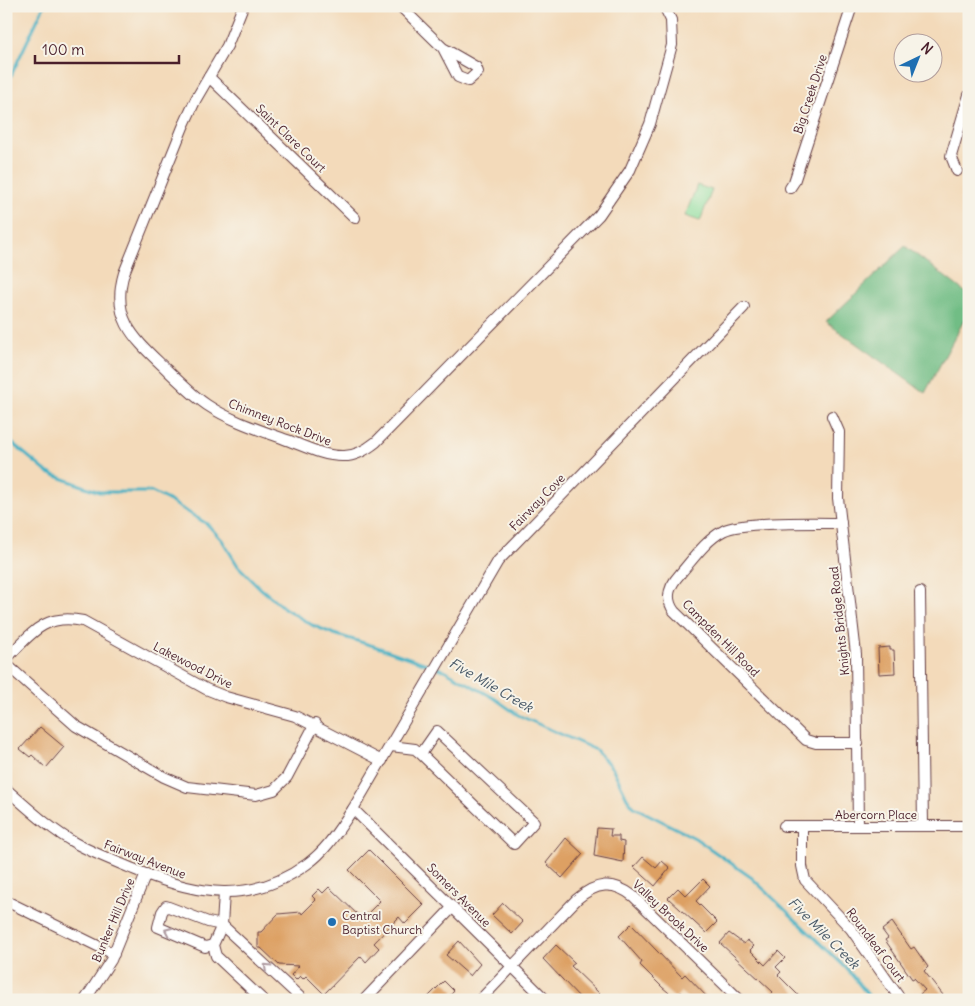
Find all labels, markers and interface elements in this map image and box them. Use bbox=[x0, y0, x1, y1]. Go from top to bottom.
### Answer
scale bar bbox=[35, 32, 179, 64]
north arrow bbox=[892, 32, 942, 82]
text: N bbox=[917, 39, 937, 58]
text: 100 m bbox=[42, 40, 84, 59]
street label: Big Creek Drive bbox=[790, 52, 830, 136]
street label: Saint Clare Court bbox=[253, 101, 329, 175]
street label: Chimney Rock Drive bbox=[226, 395, 334, 449]
street label: Fairway Cove bbox=[506, 470, 568, 534]
street label: Knights Bridge Road bbox=[826, 566, 852, 676]
street label: Campden Hill Road bbox=[679, 596, 763, 680]
street label: Lakewood Drive bbox=[151, 639, 235, 691]
water label: Five Mile Creek bbox=[446, 654, 537, 717]
street label: Abercorn Place bbox=[835, 807, 917, 822]
street label: Fairway Avenue bbox=[102, 836, 188, 882]
street label: Somers Avenue bbox=[424, 860, 494, 930]
street label: Bunker Hill Drive bbox=[89, 876, 137, 964]
street label: Valley Brook Drive bbox=[630, 877, 712, 955]
water label: Five Mile Creek bbox=[784, 893, 864, 973]
street label: Roundleaf Court bbox=[843, 905, 909, 985]
place label: Central Baptist Church bbox=[342, 908, 422, 937]
marker: Central Baptist Church bbox=[326, 916, 338, 928]
one-way arrow bbox=[164, 927, 173, 937]
one-way arrow bbox=[264, 964, 273, 973]

